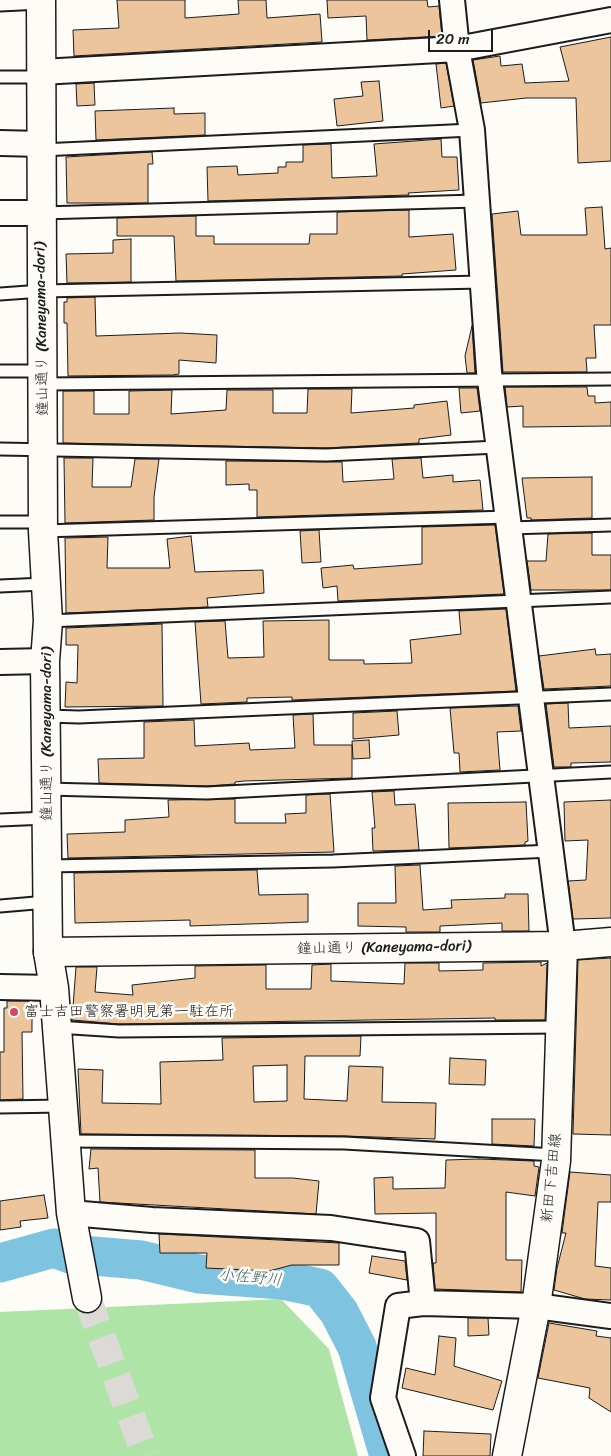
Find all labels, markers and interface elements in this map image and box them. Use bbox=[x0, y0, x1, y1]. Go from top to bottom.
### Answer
scale bar bbox=[431, 20, 496, 52]
text: 20 m bbox=[436, 26, 470, 52]
street label: 鐘山通り (Kaneyama-dori) bbox=[31, 242, 53, 416]
street label: 鐘山通り (Kaneyama-dori) bbox=[38, 647, 56, 821]
street label: 鐘山通り (Kaneyama-dori) bbox=[297, 937, 471, 959]
place label: 富士吉田警察署明見第一駐在所 bbox=[24, 1003, 234, 1021]
marker: 富士吉田警察署明見第一駐在所 bbox=[8, 1006, 20, 1018]
street label: 新田下吉田線 bbox=[538, 1132, 566, 1224]
water label: 小佐野川 bbox=[217, 1266, 283, 1290]

